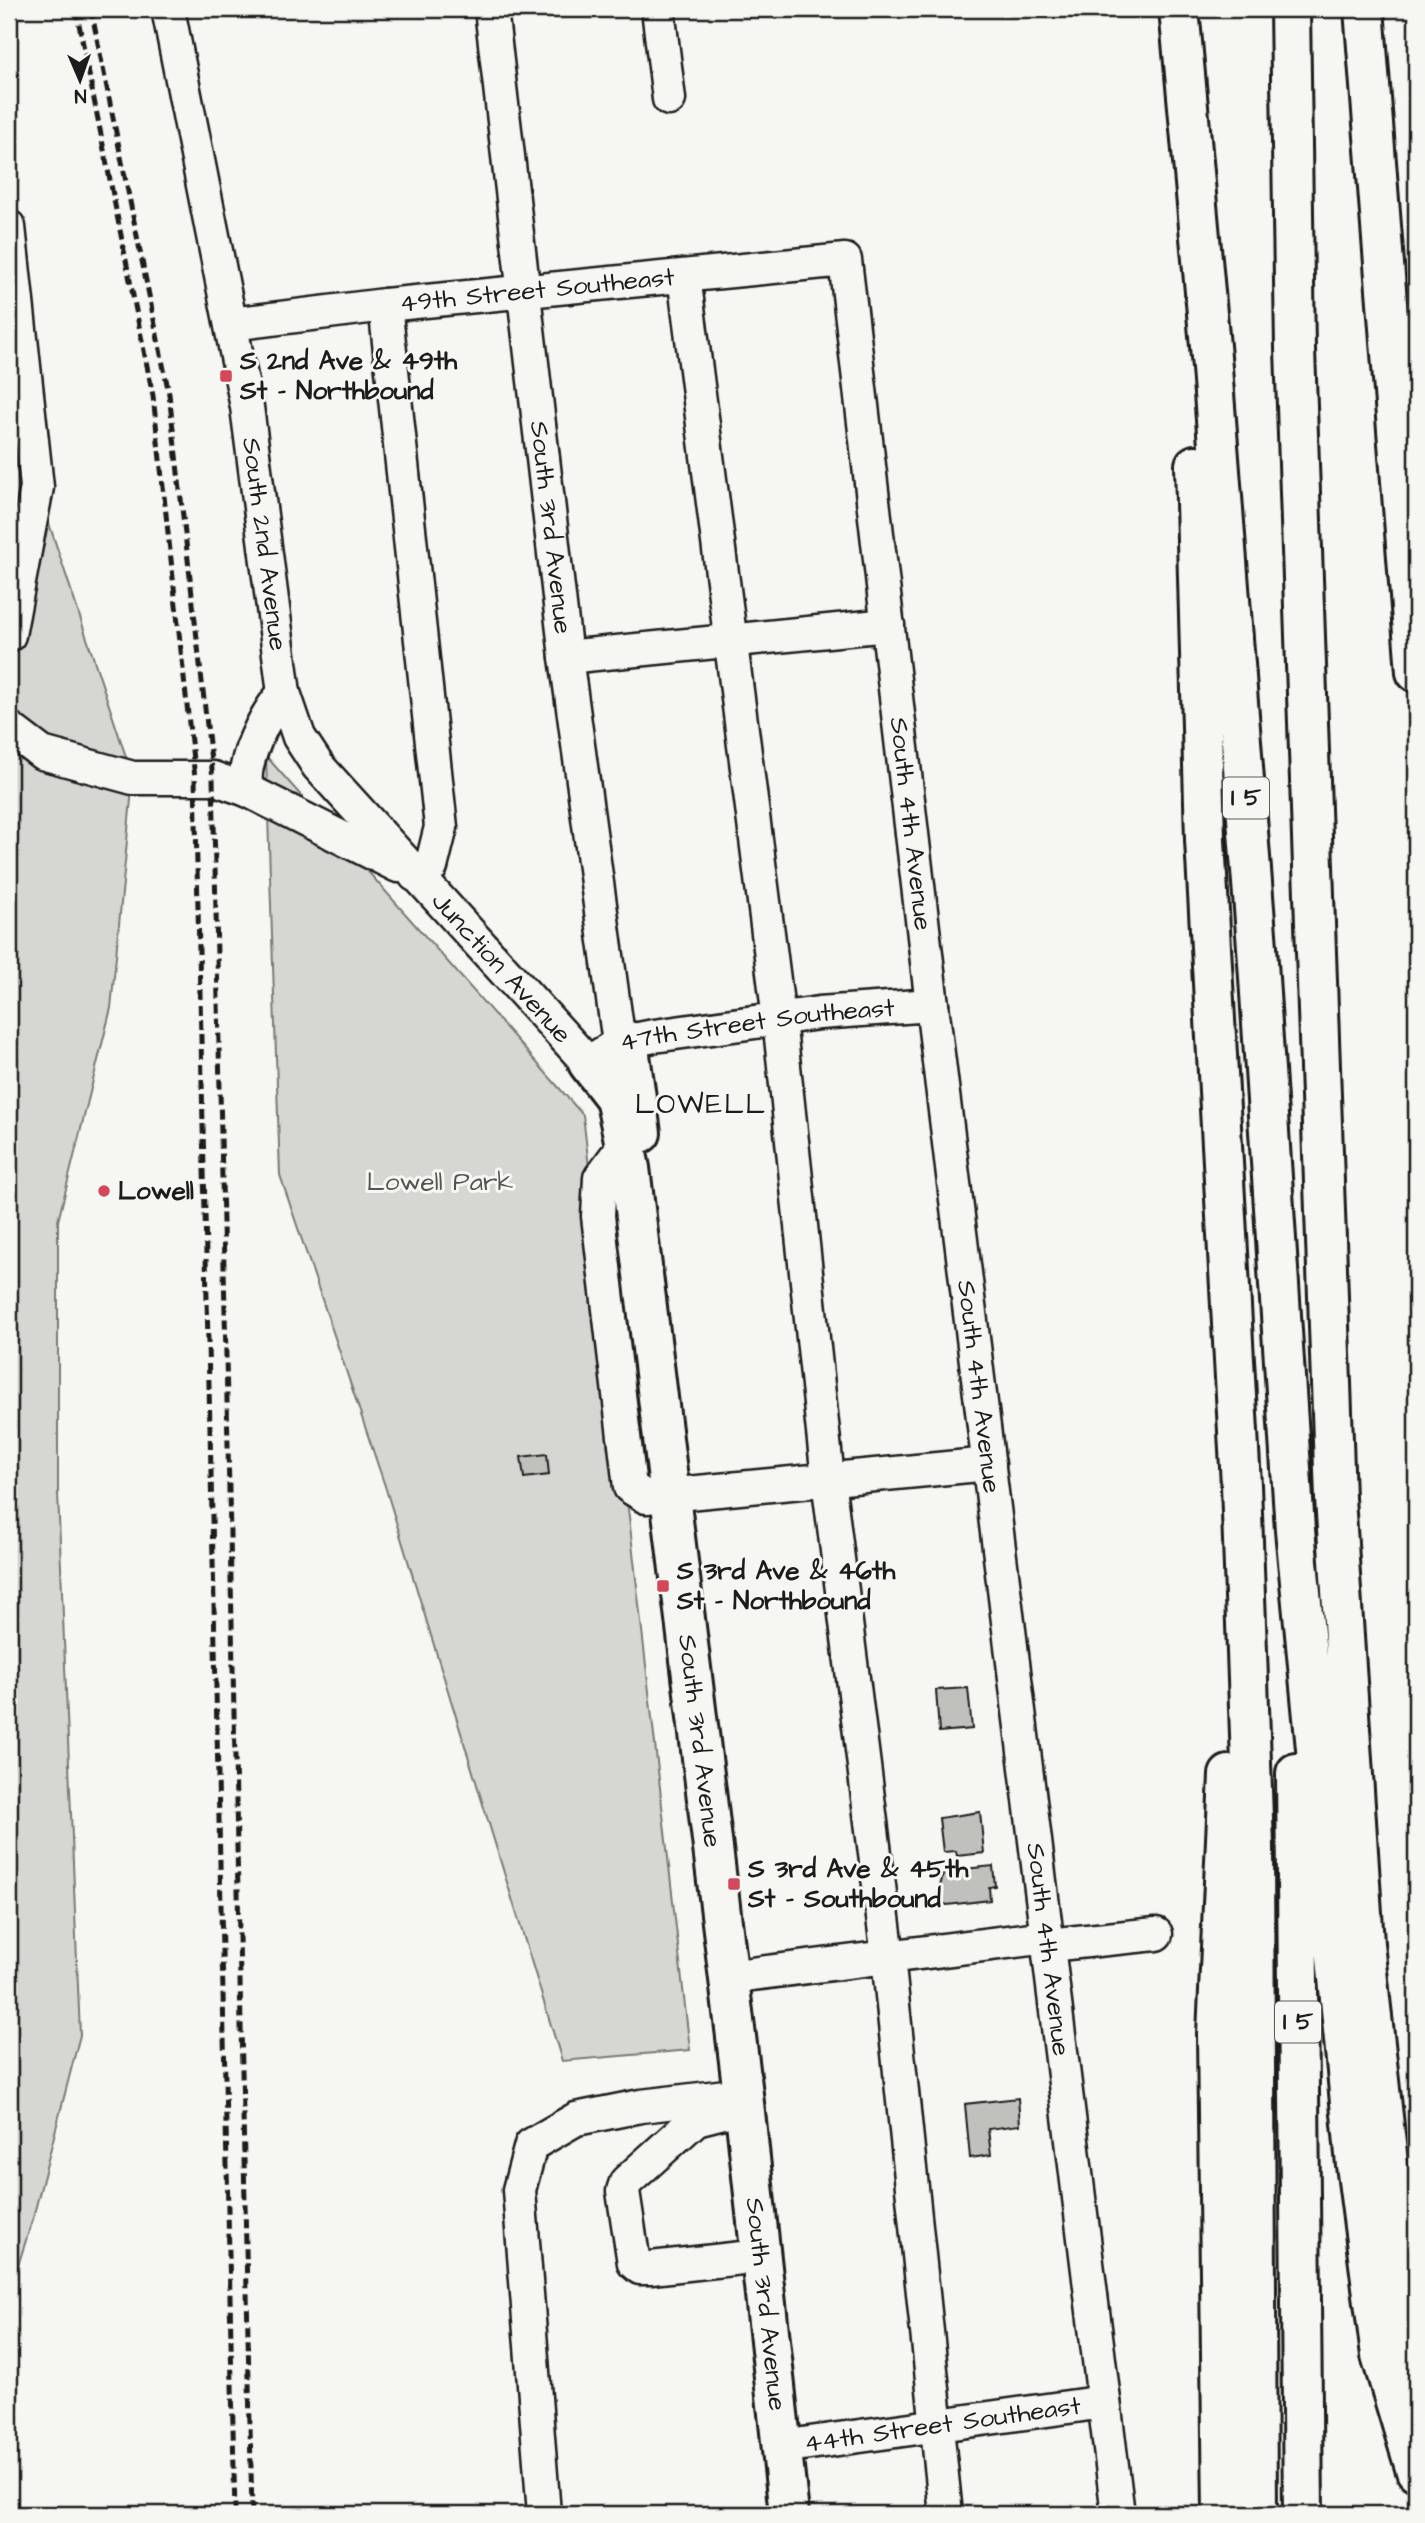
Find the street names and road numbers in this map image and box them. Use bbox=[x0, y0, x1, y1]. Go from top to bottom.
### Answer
street label: 49th Street Southeast bbox=[398, 259, 677, 321]
street label: South 3rd Avenue bbox=[521, 419, 581, 636]
street label: South 2nd Avenue bbox=[233, 435, 296, 653]
street label: South 4th Avenue bbox=[881, 715, 941, 932]
road number: I 5 bbox=[1223, 778, 1269, 818]
street label: Junction Avenue bbox=[423, 884, 580, 1051]
street label: 47th Street Southeast bbox=[616, 990, 896, 1060]
street label: South 4th Avenue bbox=[948, 1278, 1010, 1495]
street label: South 3rd Avenue bbox=[669, 1632, 731, 1849]
street label: South 4th Avenue bbox=[1017, 1841, 1079, 2058]
road number: I 5 bbox=[1275, 2001, 1321, 2042]
street label: South 3rd Avenue bbox=[736, 2196, 796, 2413]
street label: 44th Street Southeast bbox=[802, 2387, 1083, 2462]

